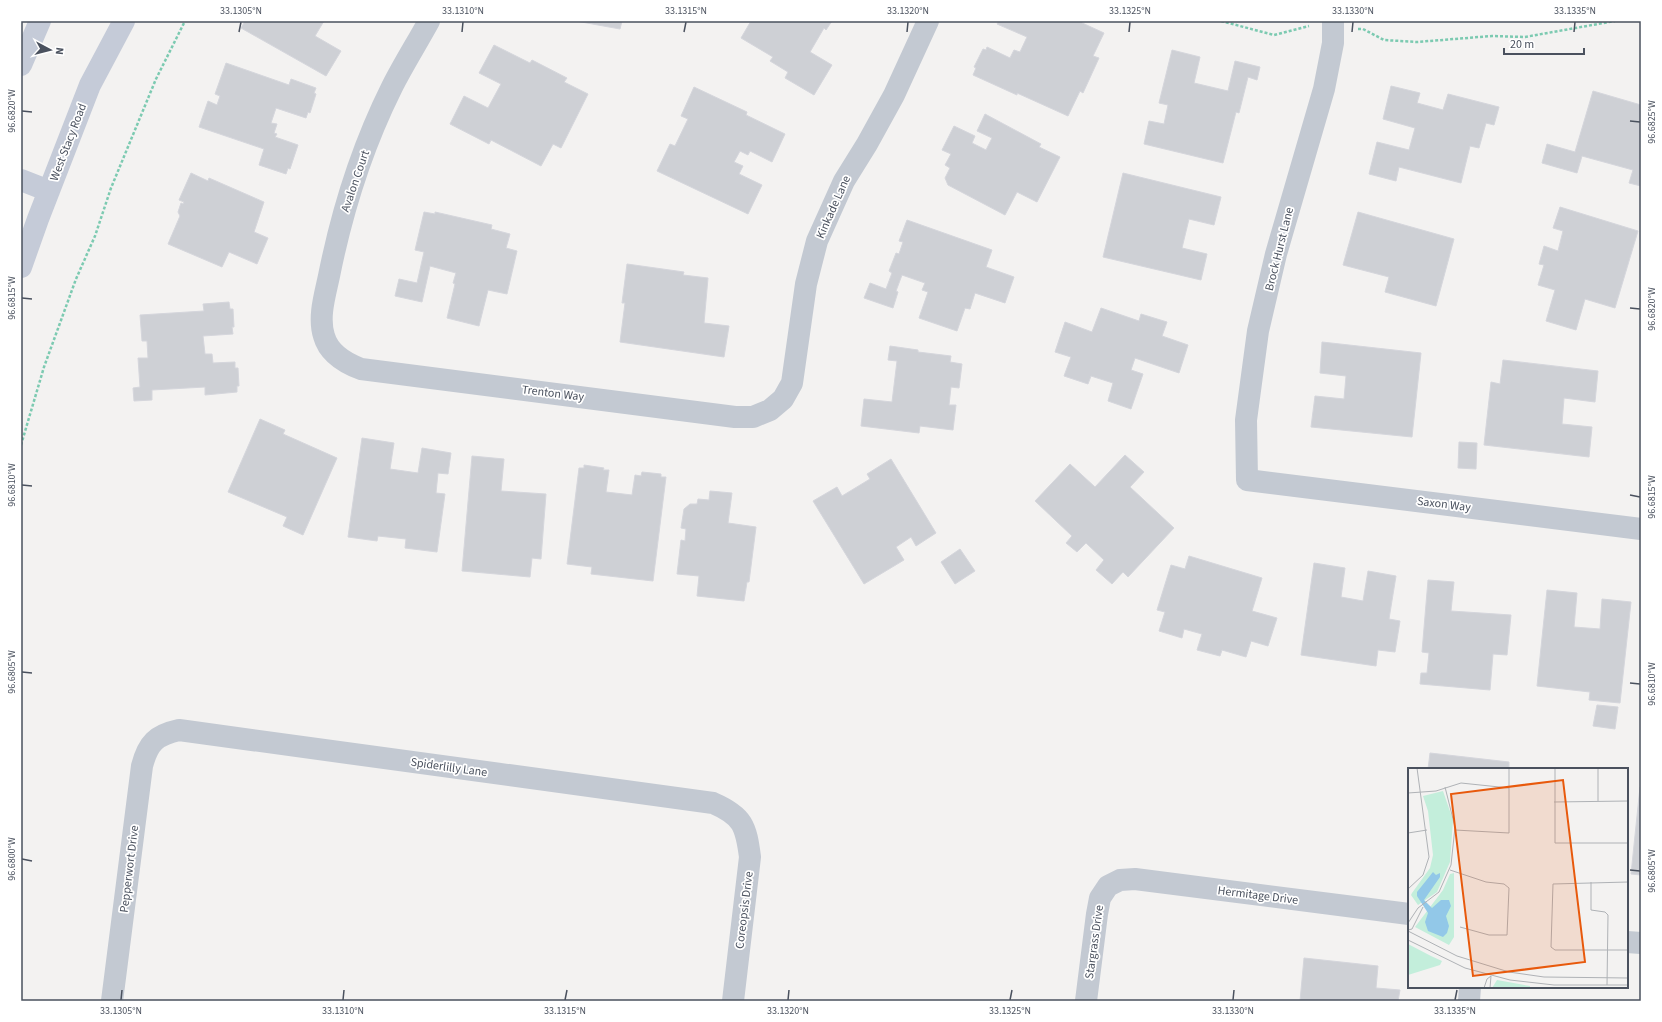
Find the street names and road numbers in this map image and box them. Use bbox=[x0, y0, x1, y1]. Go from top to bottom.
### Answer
street label: West Stacy Road bbox=[46, 101, 91, 183]
street label: Avalon Court bbox=[337, 148, 374, 214]
street label: Kinkade Lane bbox=[812, 173, 855, 242]
street label: Brock Hurst Lane bbox=[1261, 206, 1298, 293]
street label: Trenton Way bbox=[521, 381, 585, 406]
street label: Saxon Way bbox=[1416, 493, 1472, 516]
street label: Spiderlilly Lane bbox=[409, 754, 488, 781]
street label: Pepperwort Drive bbox=[116, 824, 143, 914]
street label: Coreopsis Drive bbox=[731, 870, 758, 950]
street label: Hermitage Drive bbox=[1217, 882, 1299, 909]
street label: Stargrass Drive bbox=[1081, 904, 1108, 980]

